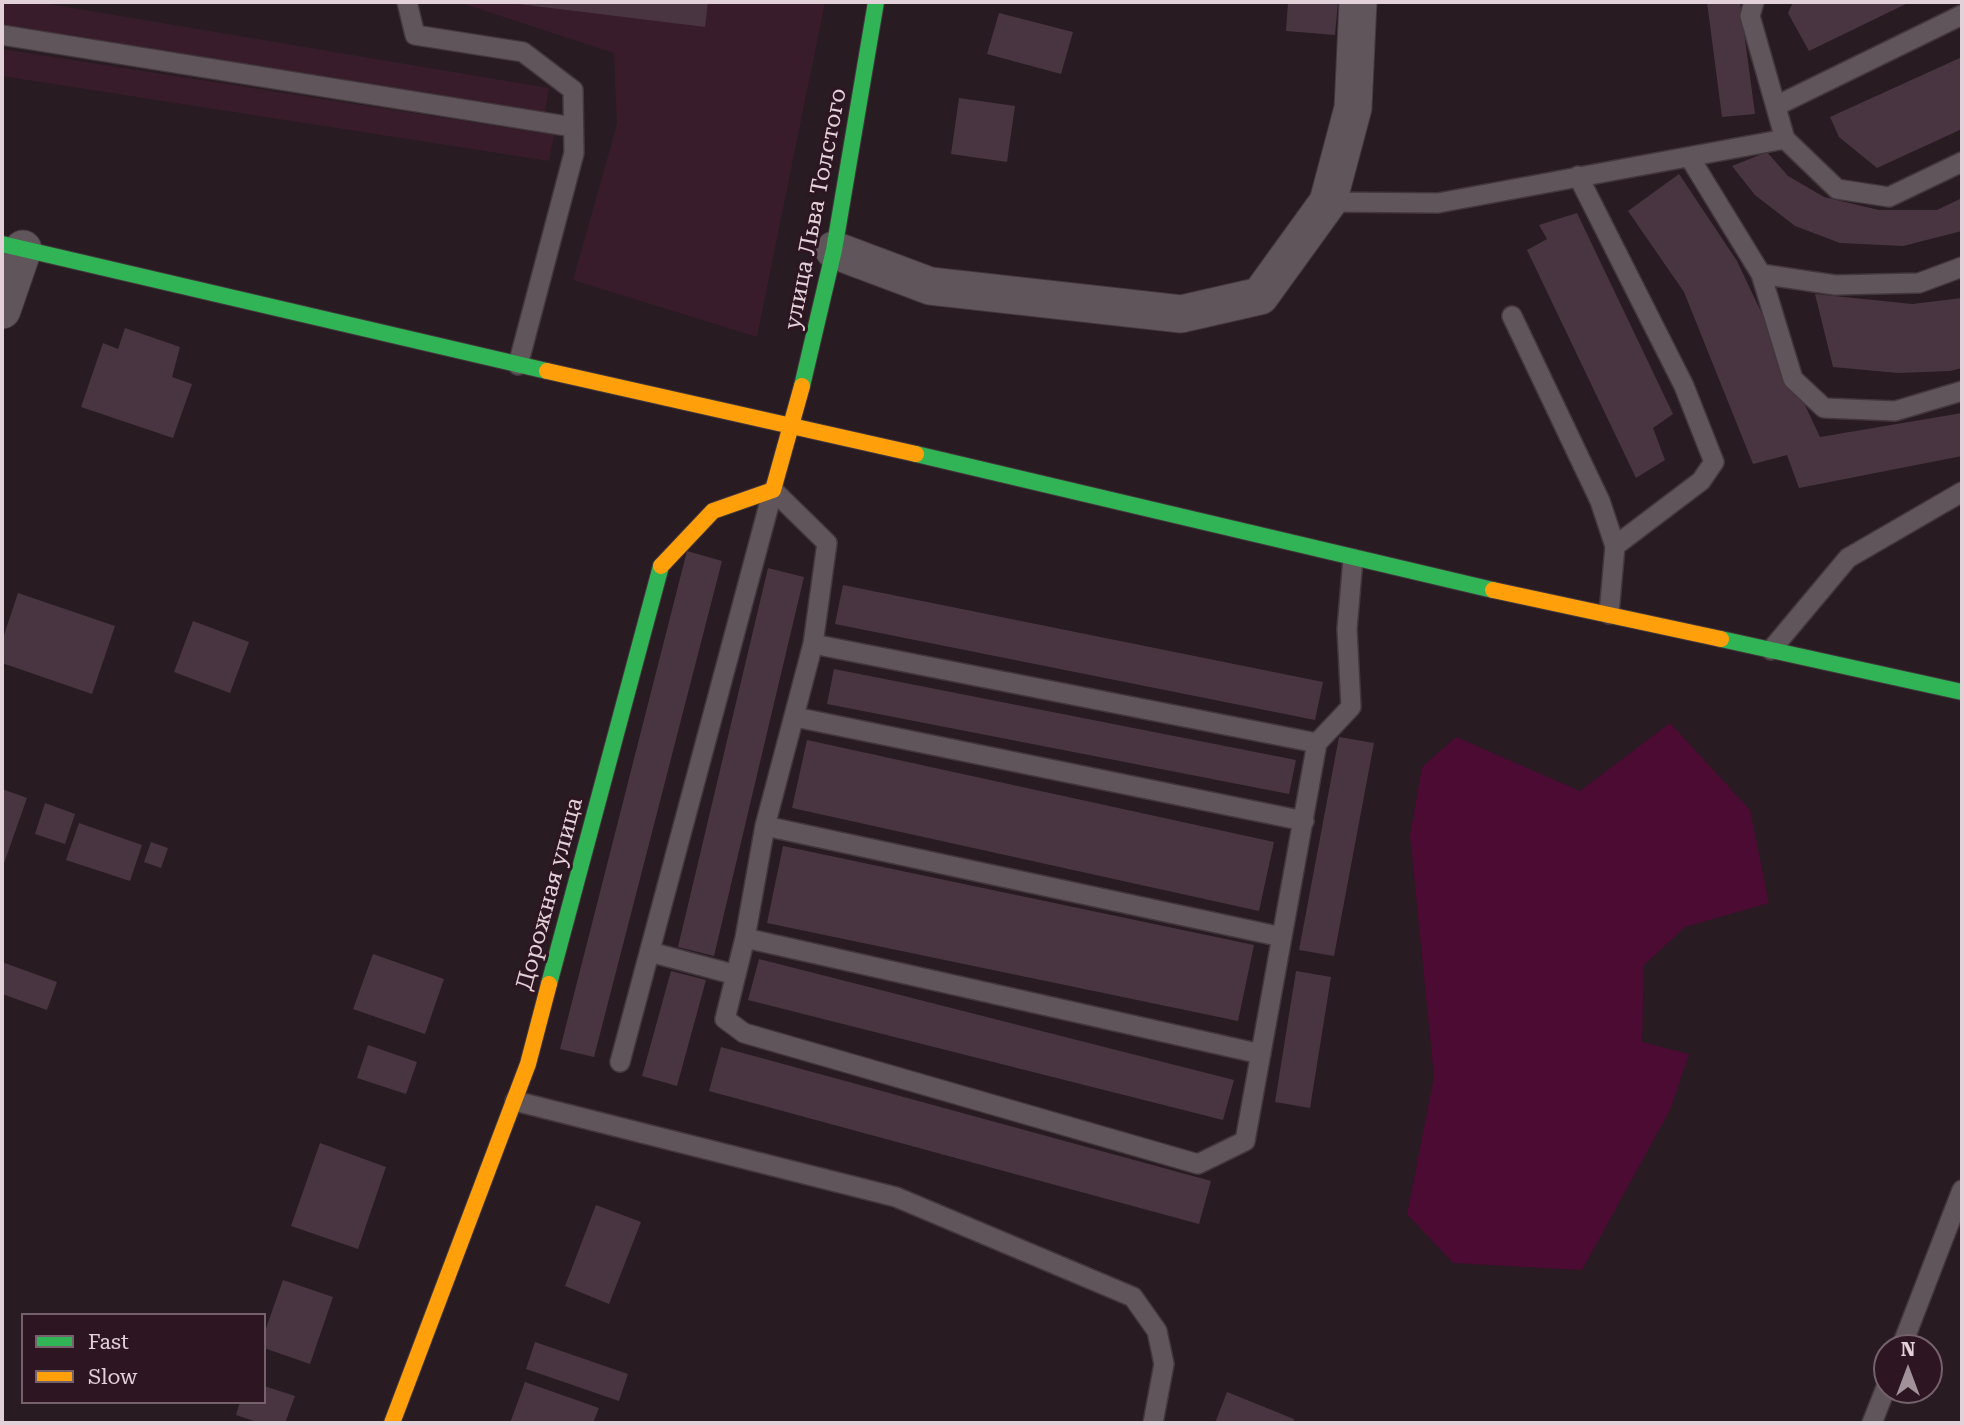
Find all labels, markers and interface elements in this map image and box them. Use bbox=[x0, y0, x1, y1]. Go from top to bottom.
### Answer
street label: улица Льва Толстого bbox=[779, 86, 853, 332]
street label: Дорожная улица bbox=[511, 795, 589, 993]
legend bbox=[21, 1313, 266, 1404]
text: Fast bbox=[88, 1330, 129, 1354]
north arrow bbox=[1873, 1334, 1943, 1404]
text: N bbox=[1901, 1338, 1915, 1361]
text: Slow bbox=[88, 1365, 137, 1389]

